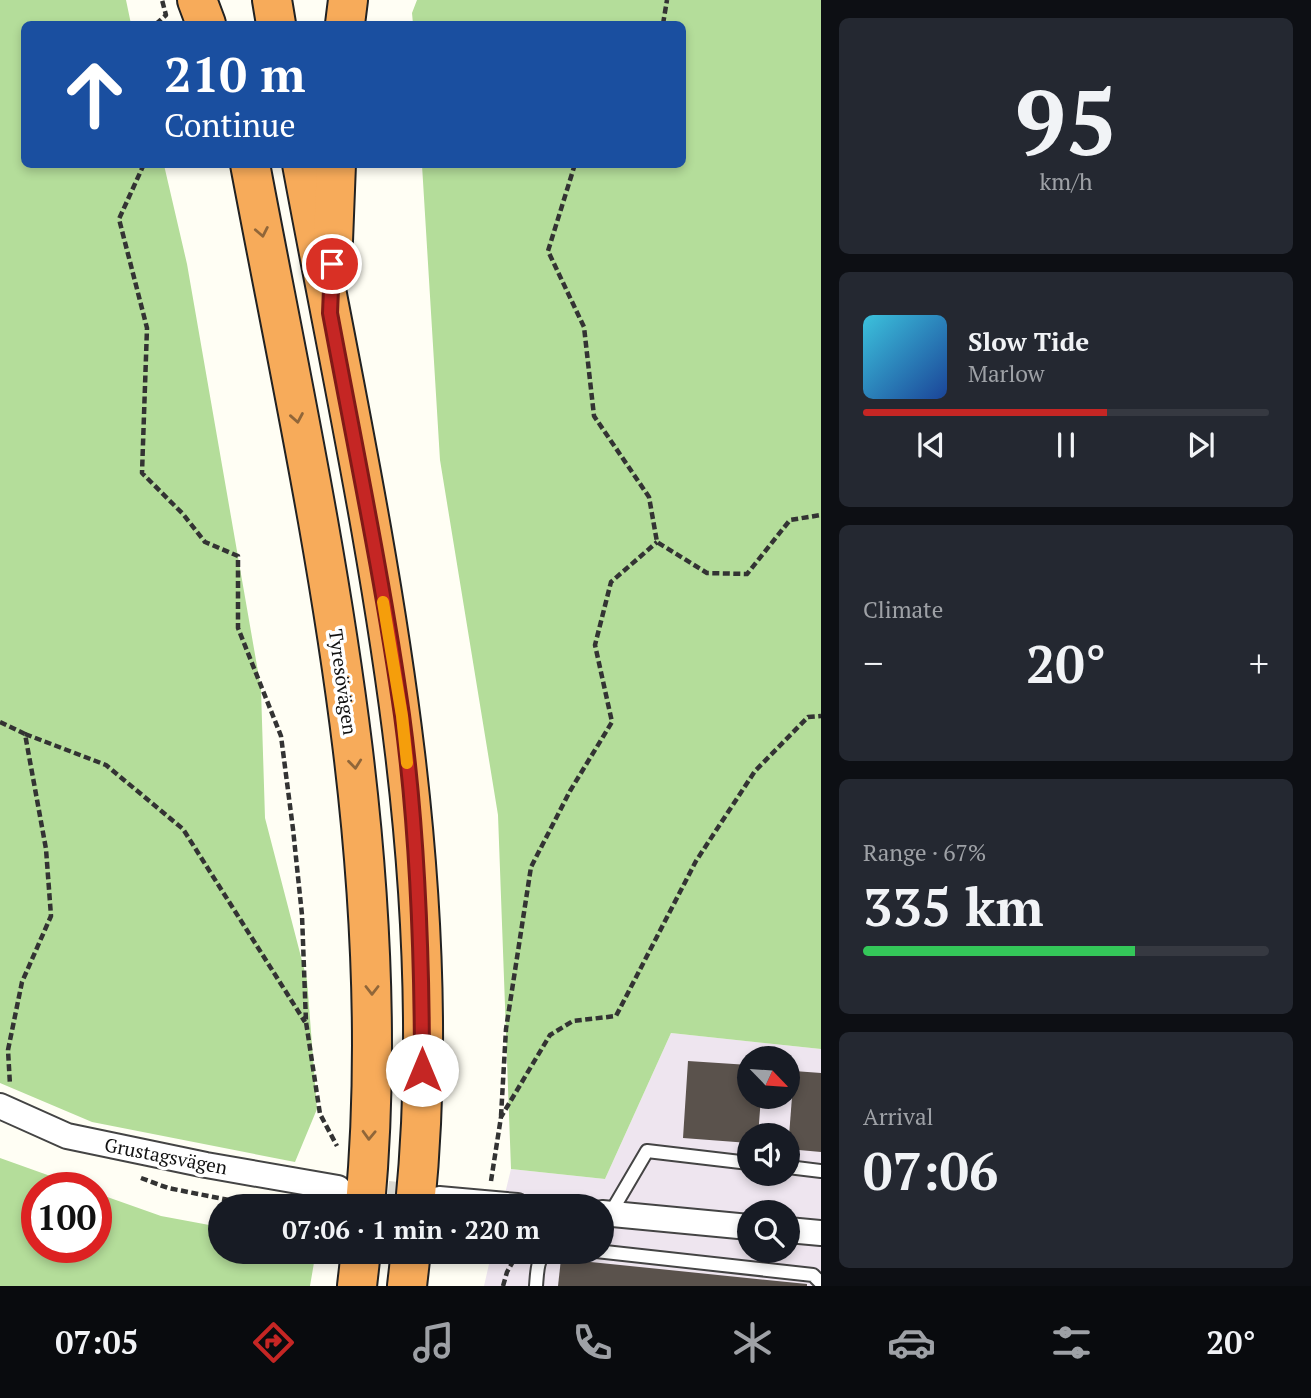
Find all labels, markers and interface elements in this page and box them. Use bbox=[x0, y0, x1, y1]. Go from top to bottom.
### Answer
text: 210 m bbox=[164, 41, 306, 106]
icon: ahead bbox=[49, 49, 140, 140]
text: 95 bbox=[1015, 60, 1117, 181]
text: Continue bbox=[164, 104, 296, 146]
text: km/h bbox=[1039, 166, 1093, 197]
one-way arrow bbox=[254, 226, 269, 238]
pin bbox=[302, 234, 362, 294]
icon: arrive bbox=[313, 245, 351, 283]
text: Slow Tide bbox=[968, 324, 1089, 358]
text: Marlow bbox=[968, 358, 1045, 389]
one-way arrow bbox=[289, 412, 304, 424]
icon: previous bbox=[912, 426, 950, 464]
icon: pause bbox=[1047, 426, 1085, 464]
icon: next bbox=[1182, 426, 1220, 464]
text: Climate bbox=[863, 594, 943, 625]
street label: Tyresövägen bbox=[324, 627, 363, 736]
text: 20° bbox=[1026, 629, 1106, 698]
text: − bbox=[863, 638, 883, 688]
text: + bbox=[1249, 638, 1269, 688]
one-way arrow bbox=[347, 758, 362, 769]
text: Range · 67% bbox=[863, 837, 986, 868]
text: 335 km bbox=[863, 872, 1044, 941]
one-way arrow bbox=[364, 986, 380, 996]
position arrow bbox=[385, 1033, 459, 1107]
north arrow bbox=[737, 1046, 800, 1110]
map controls bbox=[737, 1046, 800, 1263]
text: Arrival bbox=[863, 1101, 934, 1132]
button: sound bbox=[737, 1123, 800, 1186]
one-way arrow bbox=[362, 1130, 377, 1141]
street label: Grustagsvägen bbox=[103, 1131, 230, 1180]
text: 07:06 bbox=[863, 1136, 998, 1205]
speed limit sign: 100 bbox=[21, 1172, 112, 1263]
button: search bbox=[737, 1200, 800, 1263]
text: 07:06 · 1 min · 220 m bbox=[282, 1212, 540, 1246]
icon: directions bbox=[249, 1318, 298, 1367]
icon: music bbox=[409, 1318, 458, 1367]
icon: phone bbox=[568, 1318, 617, 1367]
icon: climate bbox=[728, 1318, 777, 1367]
icon: car bbox=[887, 1318, 936, 1367]
icon: filters bbox=[1047, 1318, 1096, 1367]
text: 07:05 bbox=[55, 1321, 139, 1363]
text: 20° bbox=[1206, 1321, 1256, 1363]

